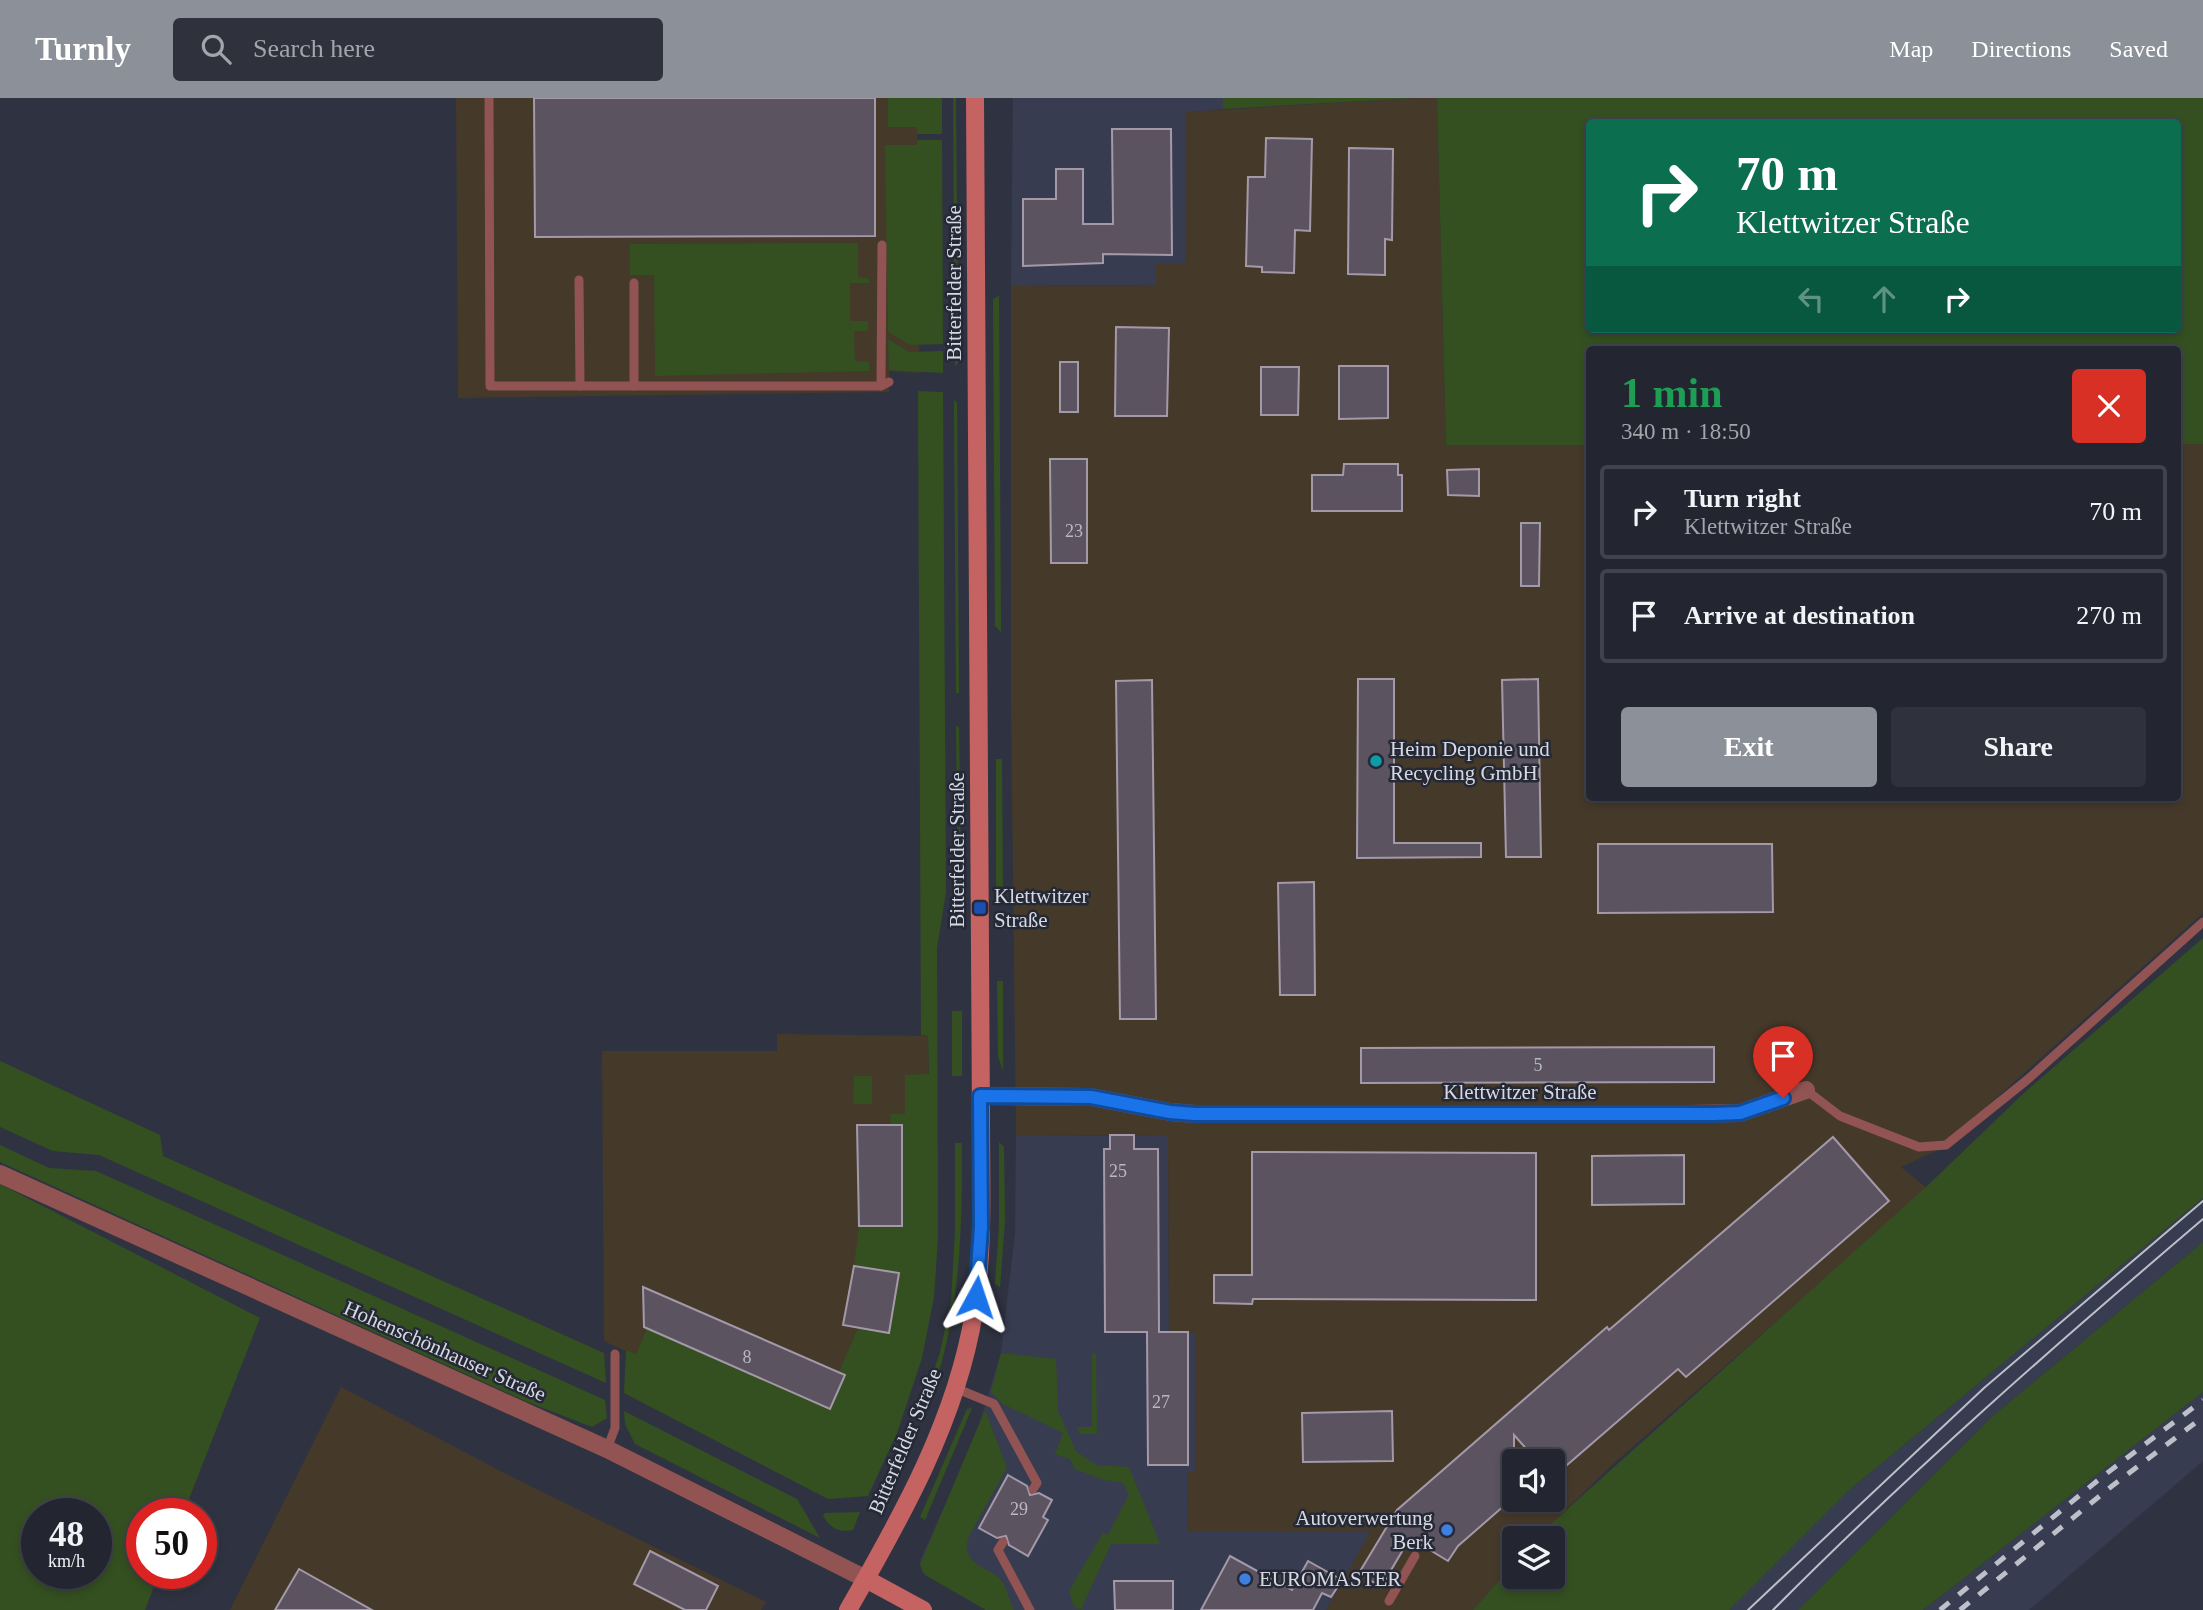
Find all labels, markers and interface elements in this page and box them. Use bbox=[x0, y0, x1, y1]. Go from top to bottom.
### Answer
search box bbox=[173, 18, 663, 81]
icon: search bbox=[197, 30, 235, 68]
text: Turnly bbox=[35, 31, 131, 67]
text: Search here bbox=[253, 34, 375, 63]
text: Map bbox=[1889, 36, 1933, 62]
text: Directions bbox=[1971, 36, 2071, 62]
text: Saved bbox=[2109, 36, 2168, 62]
text: 70 m bbox=[1736, 146, 1838, 201]
icon: right bbox=[1621, 147, 1712, 238]
text: Klettwitzer Straße bbox=[1736, 204, 1970, 240]
street label: Bitterfelder Straße bbox=[942, 205, 966, 361]
icon: left bbox=[1792, 280, 1830, 318]
icon: ahead bbox=[1865, 280, 1903, 318]
icon: right bbox=[1938, 280, 1976, 318]
button: close bbox=[2072, 369, 2146, 443]
text: 1 min bbox=[1621, 370, 1723, 416]
text: 340 m · 18:50 bbox=[1621, 419, 1751, 444]
text: Turn right bbox=[1684, 484, 1801, 513]
icon: right bbox=[1625, 493, 1663, 531]
text: 70 m bbox=[2089, 497, 2142, 526]
text: Klettwitzer Straße bbox=[1684, 514, 1852, 539]
house number: 23 bbox=[1065, 521, 1083, 541]
icon: arrive bbox=[1625, 597, 1663, 635]
text: Arrive at destination bbox=[1684, 601, 1915, 630]
text: 270 m bbox=[2076, 601, 2142, 630]
button: Exit bbox=[1621, 707, 1877, 787]
button: Share bbox=[1891, 707, 2146, 787]
place label: Heim Deponie und Recycling GmbH bbox=[1390, 737, 1550, 785]
marker: Heim Deponie und Recycling GmbH bbox=[1368, 753, 1384, 769]
street label: Bitterfelder Straße bbox=[945, 772, 969, 928]
place label: Klettwitzer Straße bbox=[994, 884, 1088, 932]
marker: Klettwitzer Straße bbox=[972, 900, 988, 916]
pin bbox=[1753, 1026, 1813, 1098]
icon: arrive bbox=[1764, 1037, 1802, 1075]
house number: 5 bbox=[1534, 1055, 1543, 1075]
street label: Klettwitzer Straße bbox=[1443, 1080, 1597, 1104]
house number: 25 bbox=[1109, 1161, 1127, 1181]
position arrow bbox=[939, 1260, 1013, 1334]
street label: Hohenschönhauser Straße bbox=[340, 1296, 550, 1406]
house number: 8 bbox=[743, 1347, 752, 1367]
street label: Bitterfelder Straße bbox=[864, 1365, 946, 1517]
house number: 27 bbox=[1152, 1392, 1170, 1412]
map controls bbox=[1502, 1449, 1565, 1589]
button: sound bbox=[1502, 1449, 1565, 1512]
speed limit sign: 50 bbox=[126, 1498, 217, 1589]
house number: 29 bbox=[1010, 1499, 1028, 1519]
place label: Autoverwertung Berk bbox=[1295, 1506, 1433, 1554]
text: 48 bbox=[49, 1515, 84, 1554]
marker: Autoverwertung Berk bbox=[1439, 1522, 1455, 1538]
button: layers bbox=[1502, 1526, 1565, 1589]
text: km/h bbox=[48, 1551, 85, 1571]
place label: EUROMASTER bbox=[1259, 1567, 1401, 1591]
marker: EUROMASTER bbox=[1237, 1571, 1253, 1587]

